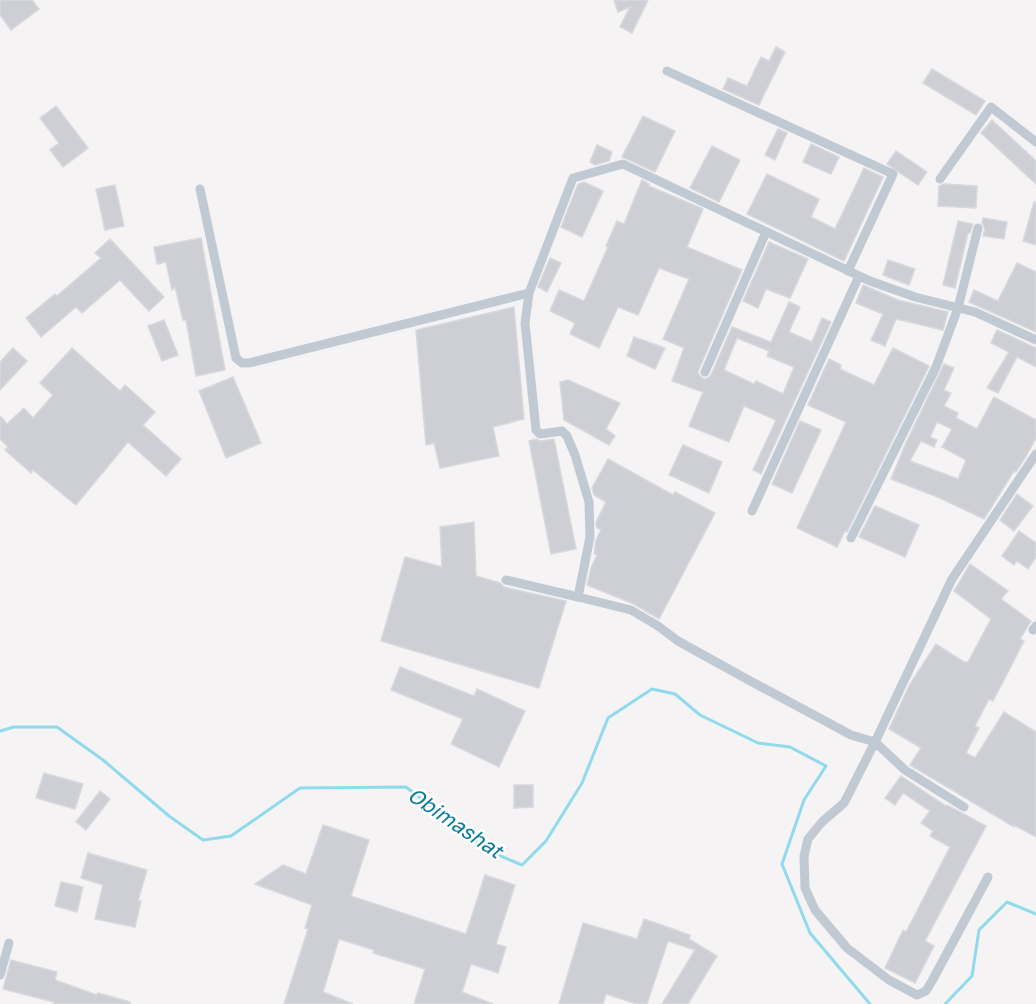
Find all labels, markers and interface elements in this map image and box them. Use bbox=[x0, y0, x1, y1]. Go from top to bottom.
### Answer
water label: Obimashat bbox=[403, 781, 510, 865]

